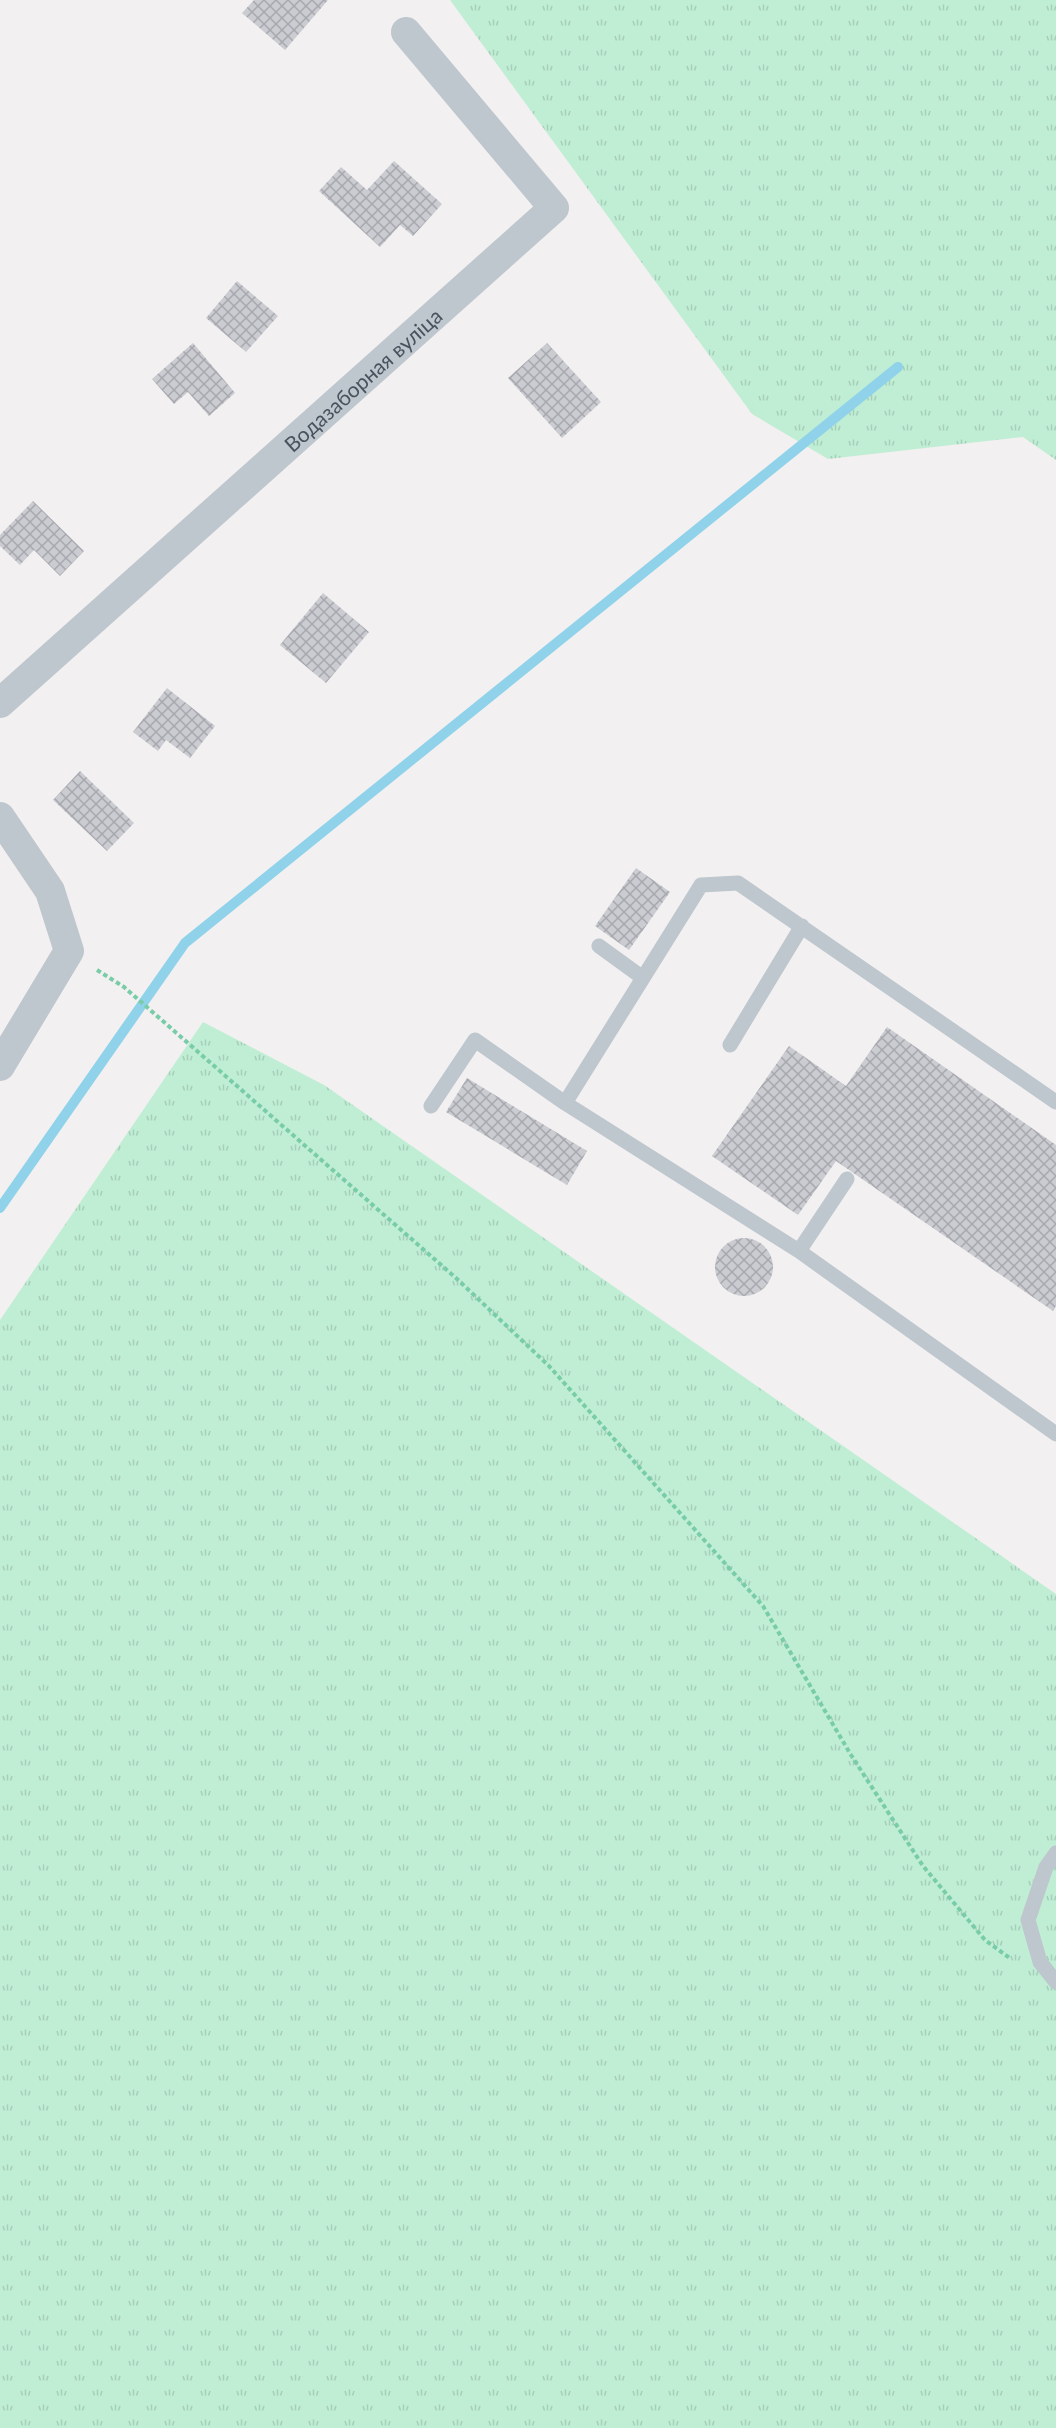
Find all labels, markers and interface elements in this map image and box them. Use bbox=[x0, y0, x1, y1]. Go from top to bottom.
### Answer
street label: Водазаборная вуліца bbox=[278, 302, 446, 456]

